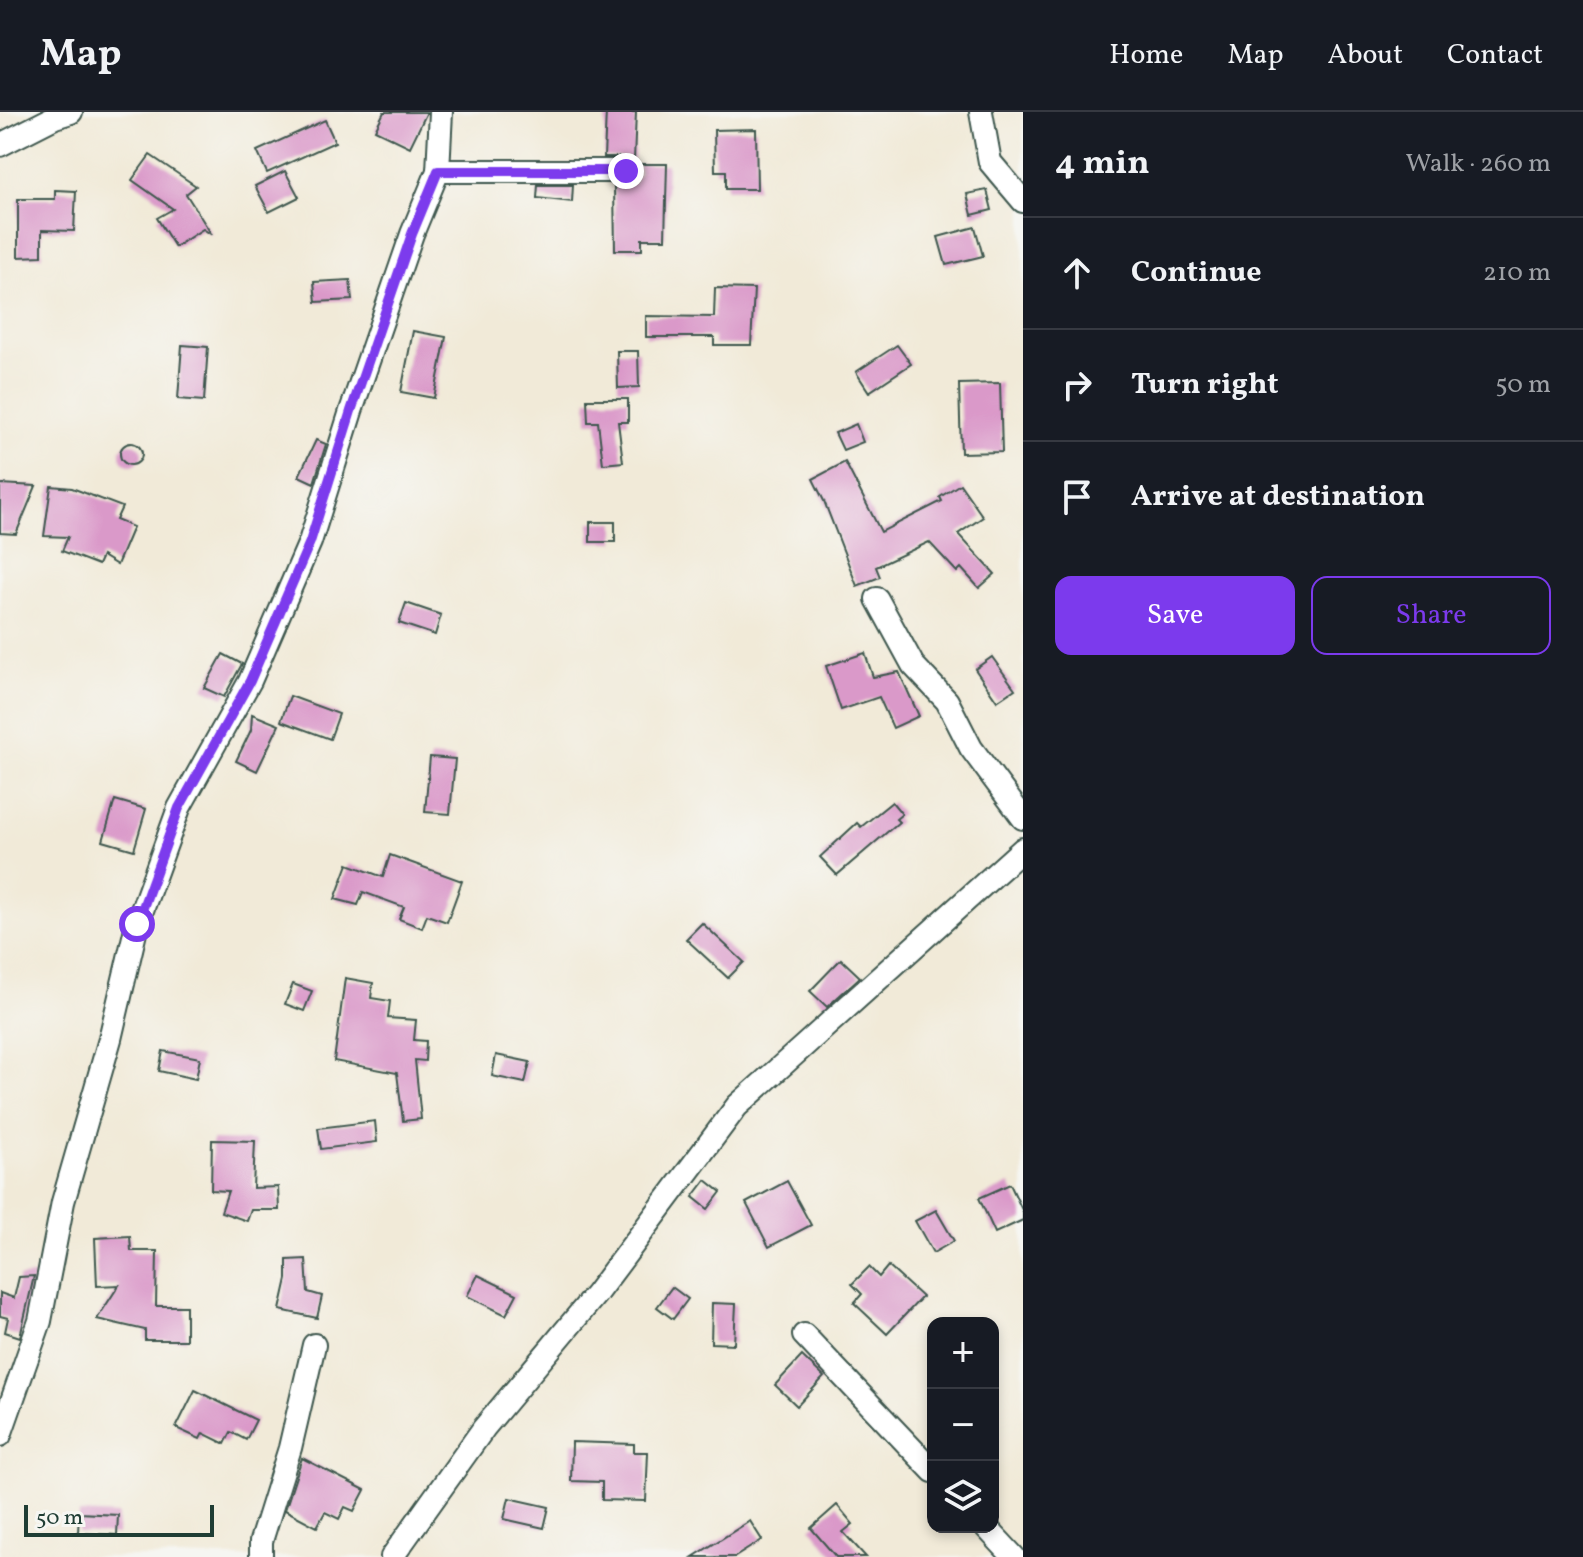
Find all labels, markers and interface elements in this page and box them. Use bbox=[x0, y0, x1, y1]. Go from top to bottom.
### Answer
text: Map bbox=[40, 29, 121, 82]
text: Home bbox=[1109, 36, 1183, 75]
text: Map bbox=[1227, 36, 1283, 75]
text: About bbox=[1327, 36, 1403, 75]
text: Contact bbox=[1447, 36, 1543, 75]
text: 4 min bbox=[1055, 141, 1150, 188]
text: Walk · 260 m bbox=[1405, 146, 1551, 182]
route end bbox=[608, 153, 644, 189]
icon: ahead bbox=[1055, 251, 1099, 295]
text: Continue bbox=[1131, 252, 1262, 294]
text: 210 m bbox=[1483, 255, 1551, 291]
icon: right bbox=[1055, 363, 1099, 407]
text: Turn right bbox=[1131, 364, 1279, 406]
text: 50 m bbox=[1495, 367, 1551, 403]
icon: arrive bbox=[1055, 475, 1099, 519]
text: Arrive at destination bbox=[1131, 476, 1425, 518]
button: Save bbox=[1055, 576, 1295, 655]
button: Share bbox=[1311, 576, 1551, 655]
route start bbox=[119, 906, 155, 942]
map controls bbox=[927, 1317, 999, 1533]
button: + bbox=[927, 1317, 999, 1389]
button: − bbox=[927, 1389, 999, 1461]
button: layers bbox=[927, 1461, 999, 1533]
scale bar bbox=[24, 1501, 214, 1537]
text: 50 m bbox=[36, 1503, 83, 1534]

